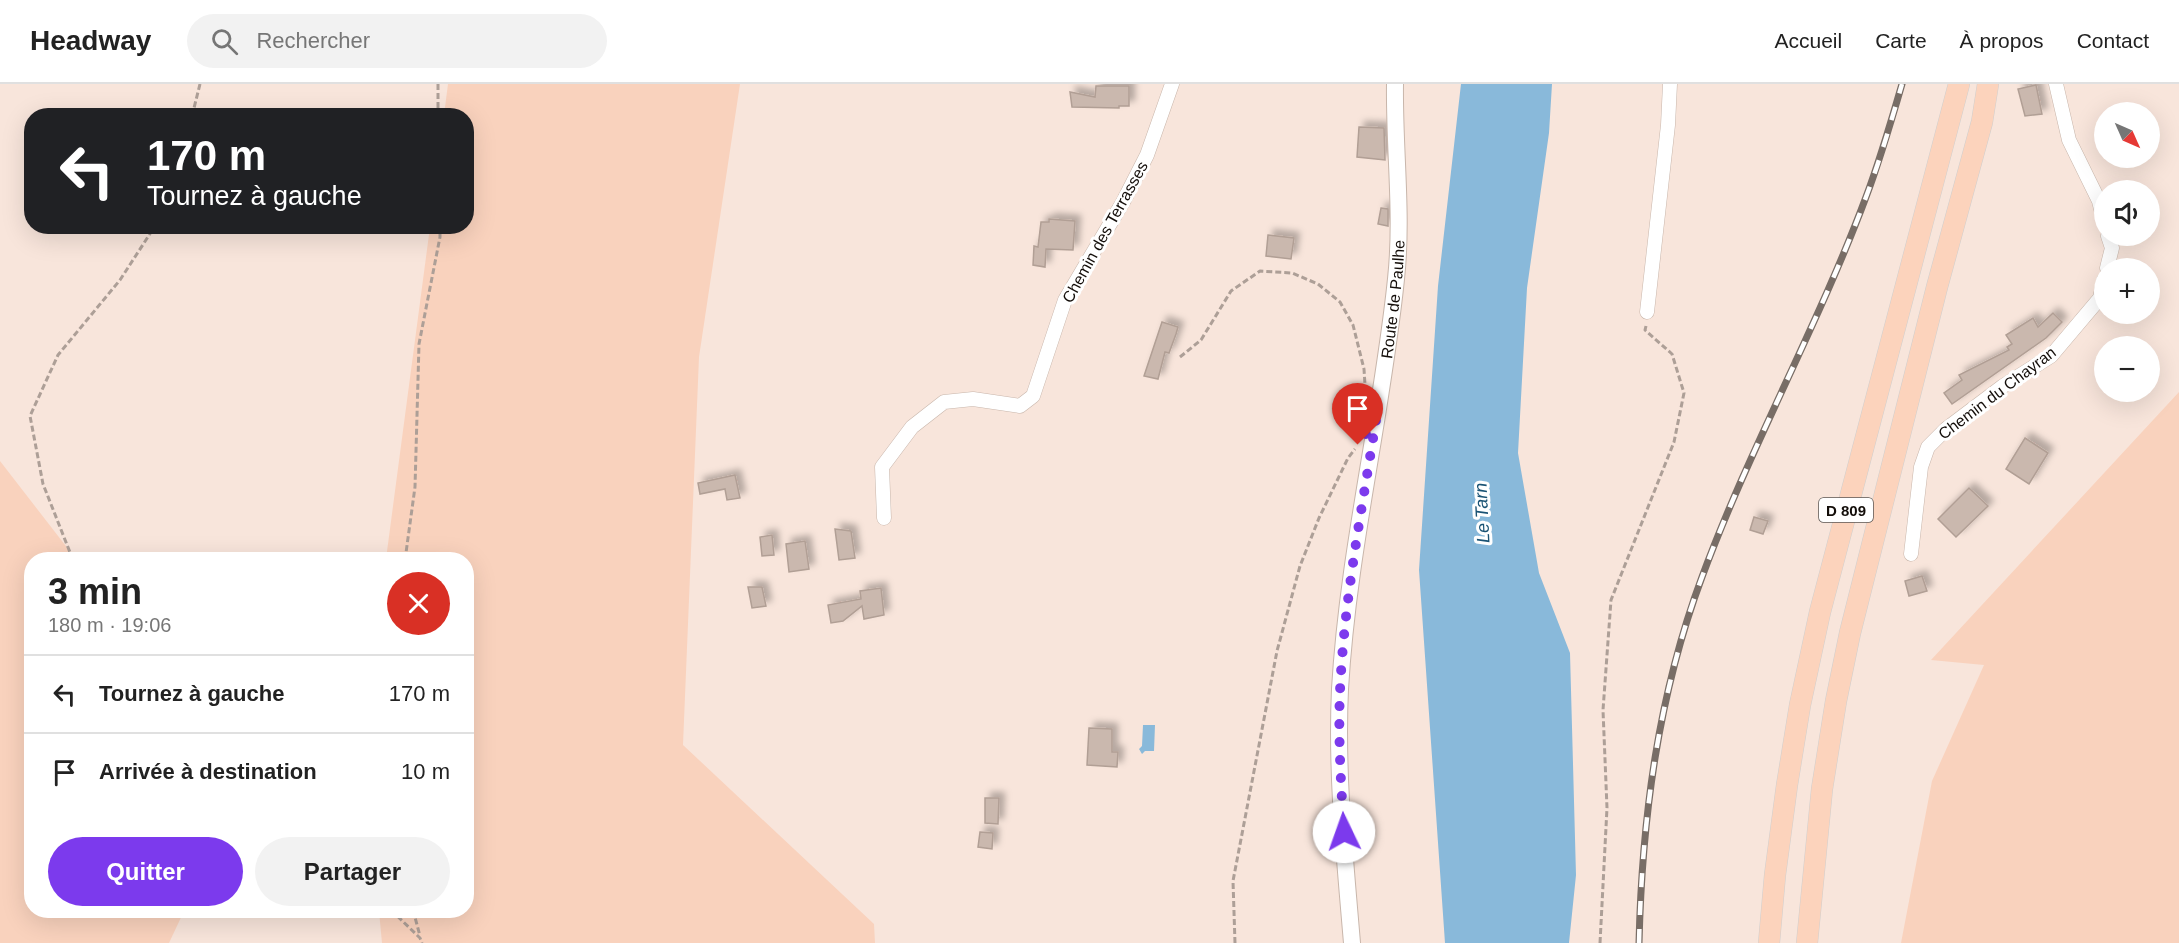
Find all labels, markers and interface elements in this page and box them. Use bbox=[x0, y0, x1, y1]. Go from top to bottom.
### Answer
search box bbox=[187, 14, 607, 68]
text: Headway bbox=[30, 25, 151, 56]
icon: search bbox=[208, 25, 241, 58]
text: Rechercher bbox=[256, 28, 370, 53]
text: Accueil bbox=[1775, 29, 1842, 52]
text: Carte bbox=[1875, 29, 1927, 52]
text: À propos bbox=[1960, 29, 2044, 52]
text: Contact bbox=[2077, 29, 2149, 52]
north arrow bbox=[2094, 102, 2160, 168]
map controls bbox=[2094, 102, 2160, 402]
icon: left bbox=[48, 132, 126, 210]
text: 170 m bbox=[147, 132, 266, 179]
street label: Chemin des Terrasses bbox=[1059, 158, 1151, 306]
button: sound bbox=[2094, 180, 2160, 246]
text: Tournez à gauche bbox=[147, 181, 362, 211]
street label: Route de Paulhe bbox=[1378, 239, 1407, 360]
button: + bbox=[2094, 258, 2160, 324]
button: − bbox=[2094, 336, 2160, 402]
street label: Chemin du Chayran bbox=[1935, 343, 2059, 443]
pin bbox=[1332, 383, 1383, 445]
icon: arrive bbox=[1341, 392, 1374, 425]
water label: Le Tarn bbox=[1470, 482, 1494, 544]
road number: D 809 bbox=[1819, 498, 1873, 522]
text: 3 min bbox=[48, 571, 142, 612]
button: close bbox=[387, 572, 450, 635]
text: 180 m · 19:06 bbox=[48, 614, 171, 636]
icon: left bbox=[48, 678, 81, 711]
text: Tournez à gauche bbox=[99, 681, 284, 706]
text: 170 m bbox=[389, 681, 450, 706]
icon: arrive bbox=[48, 756, 81, 789]
text: Arrivée à destination bbox=[99, 759, 317, 784]
text: 10 m bbox=[401, 759, 450, 784]
position arrow bbox=[1312, 800, 1376, 864]
button: Quitter bbox=[48, 837, 243, 906]
button: Partager bbox=[255, 837, 450, 906]

